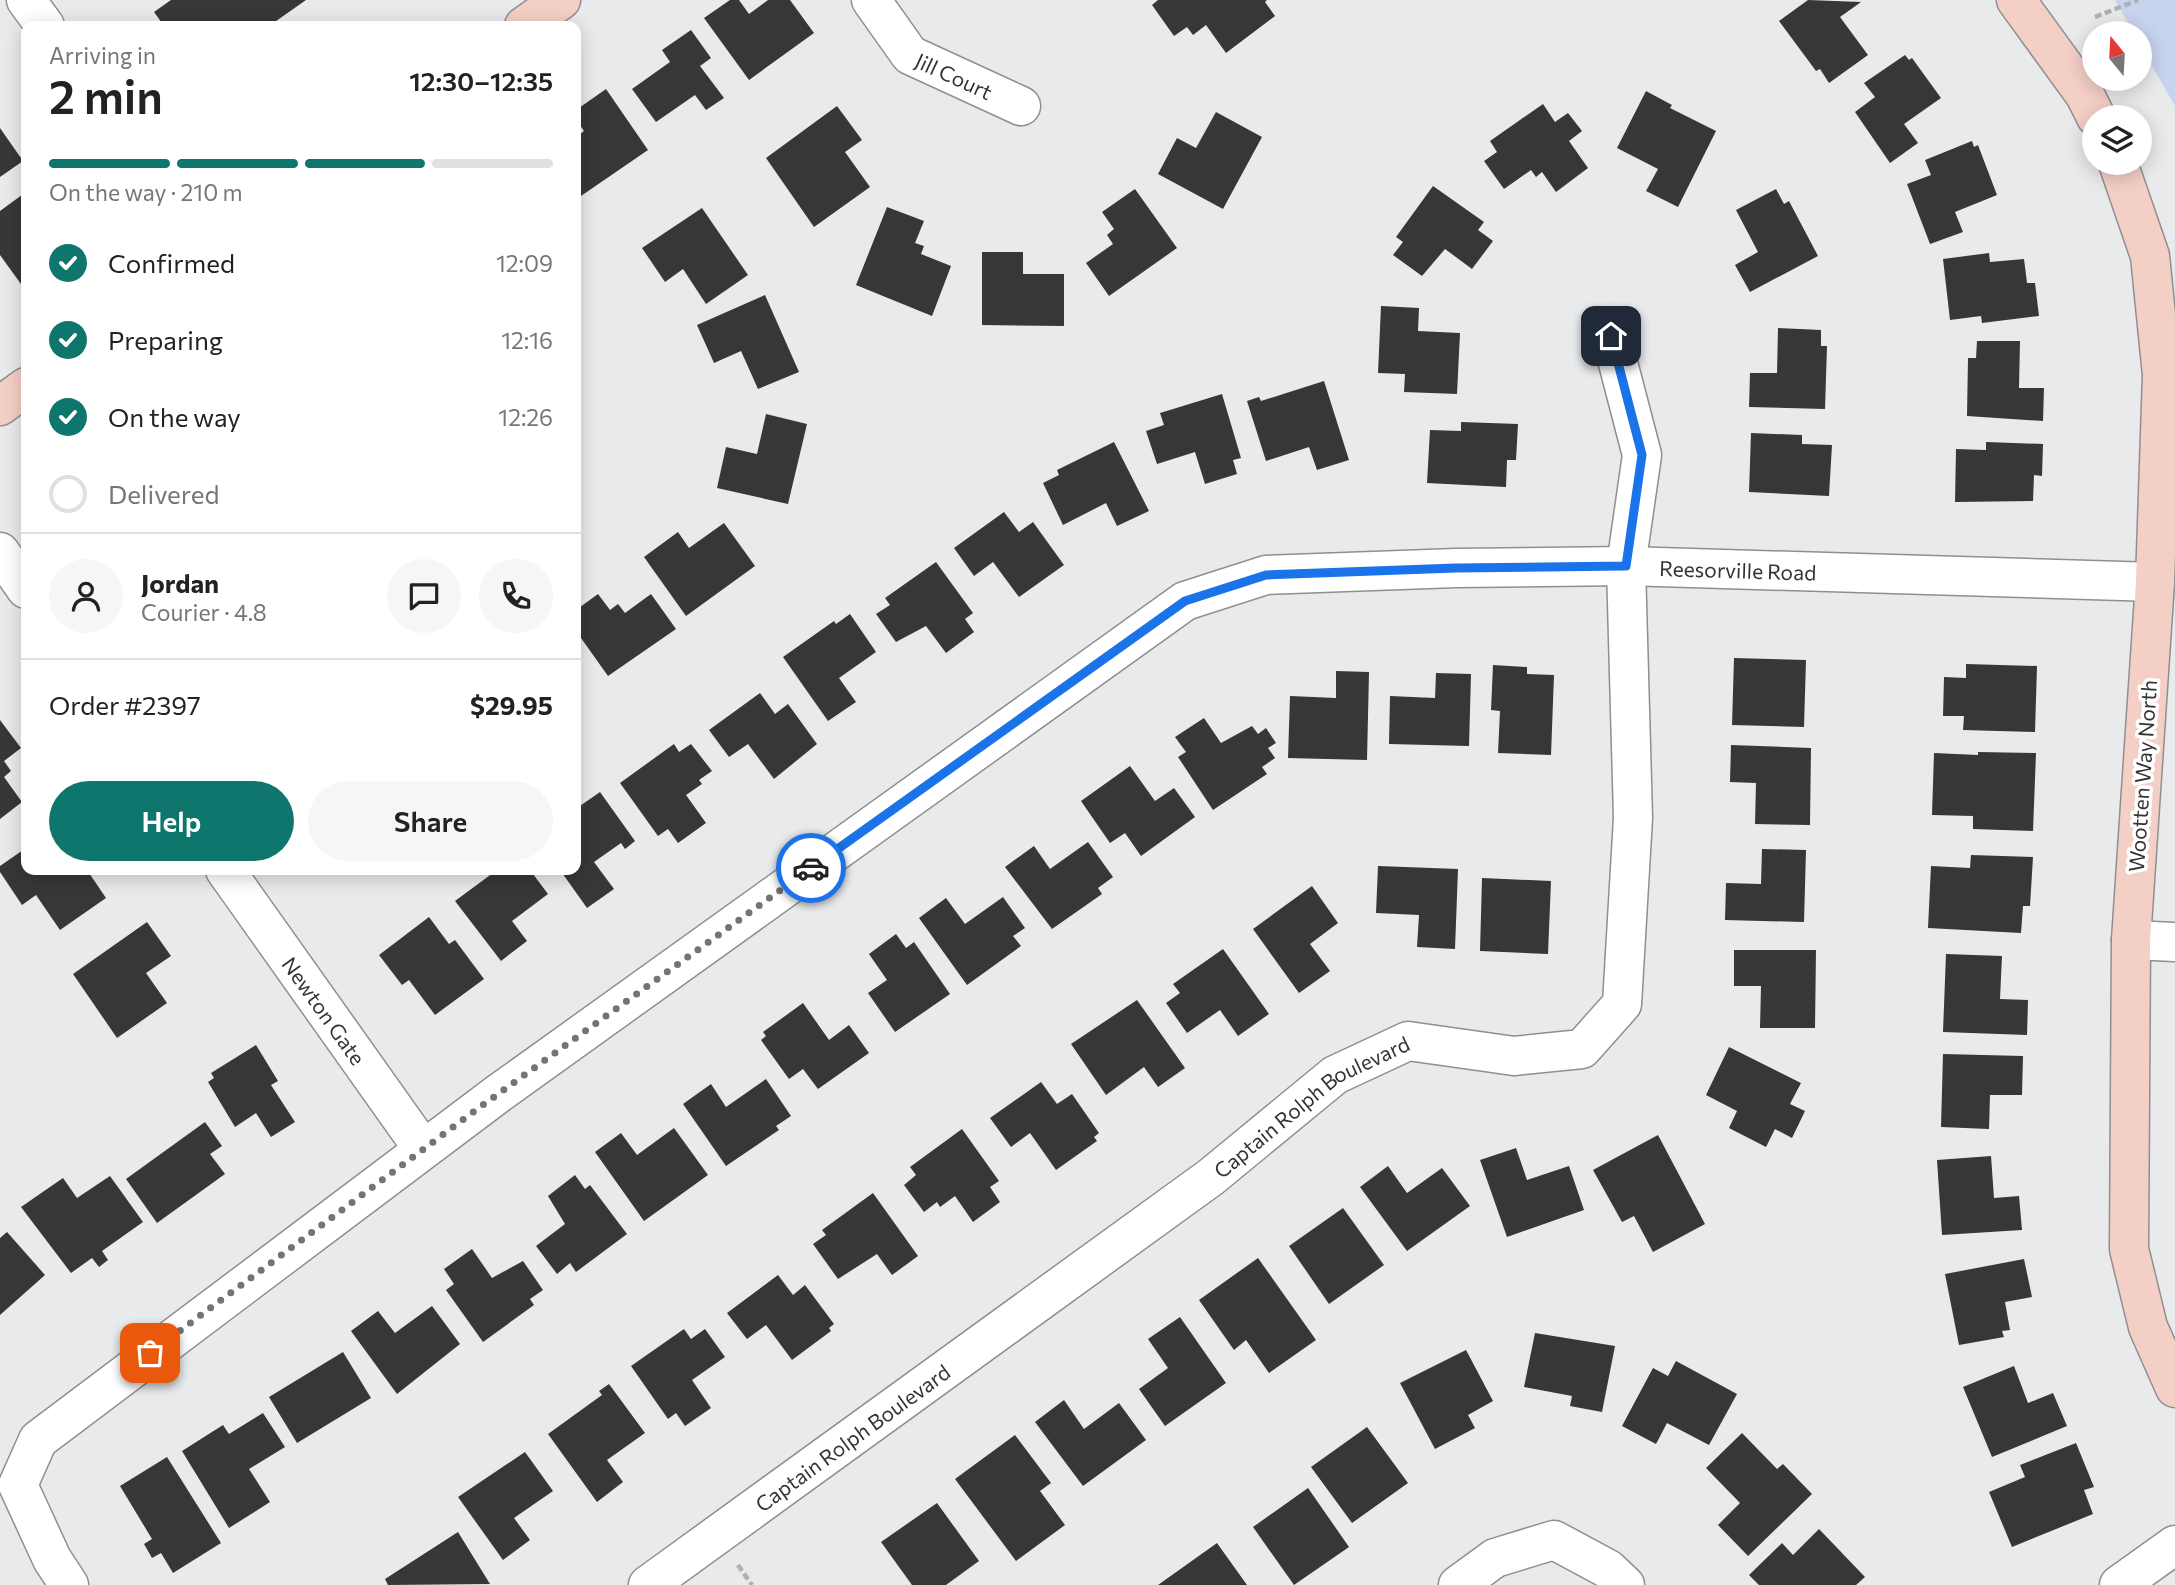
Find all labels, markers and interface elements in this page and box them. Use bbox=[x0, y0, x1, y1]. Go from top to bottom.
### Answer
north arrow bbox=[2082, 21, 2152, 91]
map controls bbox=[2082, 21, 2152, 175]
text: Arriving in bbox=[49, 41, 156, 69]
street label: Jill Court bbox=[912, 47, 997, 104]
text: 12:30–12:35 bbox=[409, 65, 553, 96]
text: 2 min bbox=[49, 67, 163, 123]
button: layers bbox=[2082, 105, 2152, 175]
text: On the way · 210 m bbox=[49, 178, 243, 206]
icon: check bbox=[49, 244, 87, 282]
text: Confirmed bbox=[108, 247, 235, 278]
text: 12:09 bbox=[496, 249, 553, 277]
pin bbox=[1581, 306, 1641, 366]
icon: home bbox=[1592, 317, 1630, 355]
icon: check bbox=[49, 321, 87, 359]
text: Preparing bbox=[108, 324, 223, 355]
text: 12:16 bbox=[501, 326, 553, 354]
icon: check bbox=[49, 398, 87, 436]
text: On the way bbox=[108, 401, 241, 432]
text: 12:26 bbox=[498, 403, 553, 431]
text: Delivered bbox=[108, 478, 219, 509]
street label: Reesorville Road bbox=[1659, 555, 1817, 584]
button: person bbox=[49, 559, 123, 633]
button: chat bbox=[387, 559, 461, 633]
button: phone bbox=[479, 559, 553, 633]
text: Jordan bbox=[141, 567, 219, 598]
text: Courier · 4.8 bbox=[141, 598, 267, 626]
street label: Wootten Way North bbox=[2123, 679, 2161, 873]
text: Order #2397 bbox=[49, 689, 201, 720]
text: $29.95 bbox=[470, 689, 553, 720]
button: Help bbox=[49, 781, 294, 861]
button: Share bbox=[308, 781, 553, 861]
courier bbox=[776, 833, 846, 903]
icon: car bbox=[792, 849, 830, 887]
street label: Newton Gate bbox=[278, 951, 371, 1069]
street label: Captain Rolph Boulevard bbox=[1208, 1030, 1413, 1182]
pin bbox=[120, 1323, 180, 1383]
icon: bag bbox=[131, 1334, 169, 1372]
street label: Captain Rolph Boulevard bbox=[750, 1358, 954, 1516]

